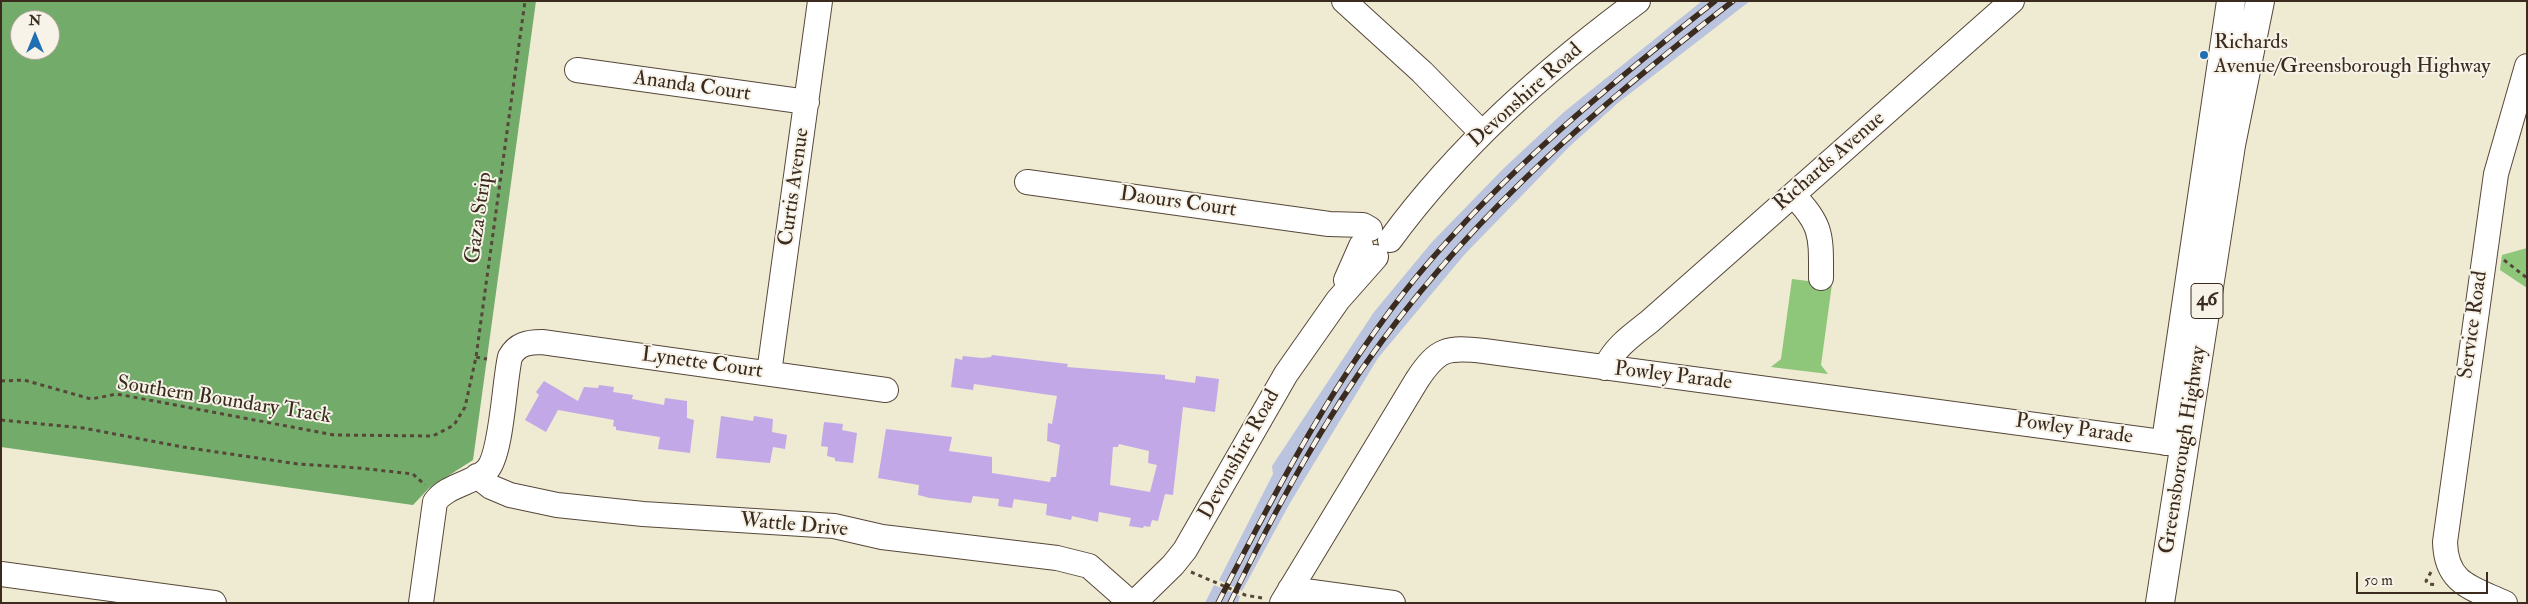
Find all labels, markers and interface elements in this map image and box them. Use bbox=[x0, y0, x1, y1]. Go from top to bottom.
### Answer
north arrow bbox=[10, 10, 60, 60]
text: N bbox=[29, 12, 41, 29]
place label: Richards Avenue/Greensborough Highway bbox=[2214, 30, 2491, 80]
street label: Devonshire Road bbox=[1464, 38, 1588, 154]
marker: Richards Avenue/Greensborough Highway bbox=[2198, 49, 2210, 61]
street label: Ananda Court bbox=[632, 66, 752, 108]
street label: Richards Avenue bbox=[1769, 107, 1891, 217]
street label: Curtis Avenue bbox=[774, 126, 816, 248]
street label: Gaza Strip bbox=[461, 171, 499, 265]
street label: Daours Court bbox=[1118, 182, 1238, 224]
street label: Service Road bbox=[2454, 269, 2494, 381]
road number: 46 bbox=[2191, 284, 2223, 318]
street label: Lynette Court bbox=[640, 343, 764, 385]
street label: Greensborough Highway bbox=[2155, 344, 2213, 556]
street label: Powley Parade bbox=[1613, 357, 1733, 397]
street label: Southern Boundary Track bbox=[115, 372, 333, 430]
street label: Devonshire Road bbox=[1194, 386, 1286, 524]
street label: Powley Parade bbox=[2014, 409, 2134, 451]
street label: Wattle Drive bbox=[739, 509, 849, 543]
scale bar bbox=[2358, 562, 2490, 594]
text: 50 m bbox=[2364, 571, 2393, 590]

